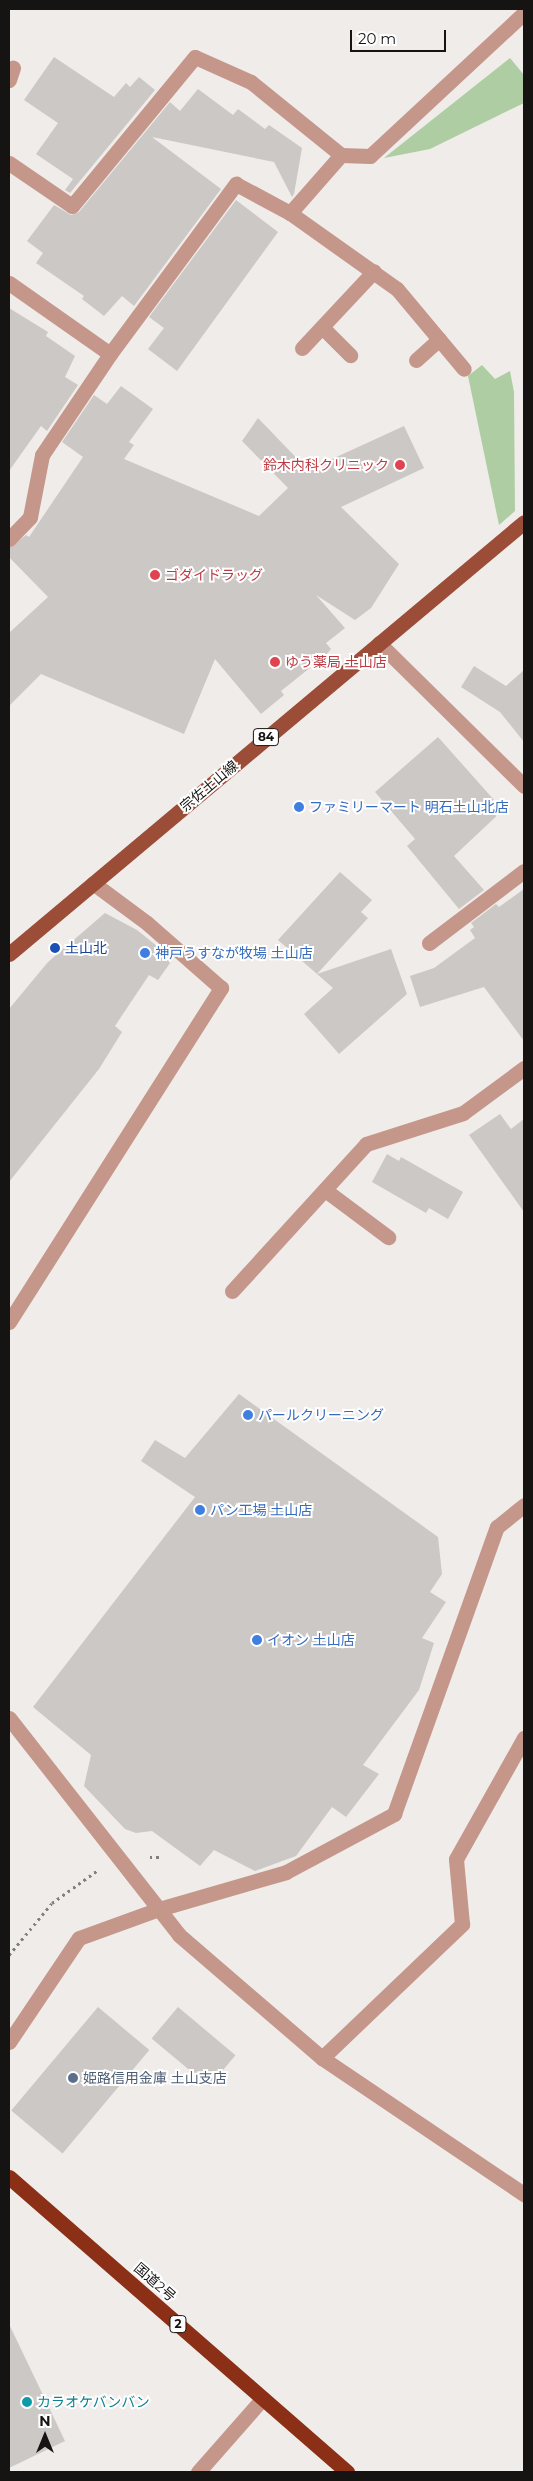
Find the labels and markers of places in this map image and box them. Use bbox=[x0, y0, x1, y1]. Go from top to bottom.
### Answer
place label: 鈴木内科クリニック bbox=[263, 457, 389, 473]
marker: 鈴木内科クリニック bbox=[393, 458, 407, 472]
place label: ゴダイドラッグ bbox=[165, 567, 263, 583]
marker: ゴダイドラッグ bbox=[149, 569, 161, 581]
place label: ゆう薬局 土山店 bbox=[285, 654, 387, 670]
marker: ゆう薬局 土山店 bbox=[269, 656, 281, 668]
place label: ファミリーマート 明石土山北店 bbox=[309, 799, 509, 815]
marker: ファミリーマート 明石土山北店 bbox=[293, 801, 305, 813]
place label: 土山北 bbox=[65, 940, 107, 956]
marker: 土山北 bbox=[49, 942, 61, 954]
place label: 神戸うすなが牧場 土山店 bbox=[155, 945, 313, 961]
marker: 神戸うすなが牧場 土山店 bbox=[139, 947, 151, 959]
place label: パールクリーニング bbox=[258, 1407, 384, 1423]
marker: パールクリーニング bbox=[242, 1409, 254, 1421]
place label: パン工場 土山店 bbox=[210, 1502, 312, 1518]
marker: パン工場 土山店 bbox=[194, 1504, 206, 1516]
place label: イオン 土山店 bbox=[267, 1632, 355, 1648]
marker: イオン 土山店 bbox=[251, 1634, 263, 1646]
place label: 姫路信用金庫 土山支店 bbox=[83, 2070, 227, 2086]
marker: 姫路信用金庫 土山支店 bbox=[67, 2072, 79, 2084]
place label: カラオケバンバン bbox=[37, 2394, 149, 2410]
marker: カラオケバンバン bbox=[21, 2396, 33, 2408]

